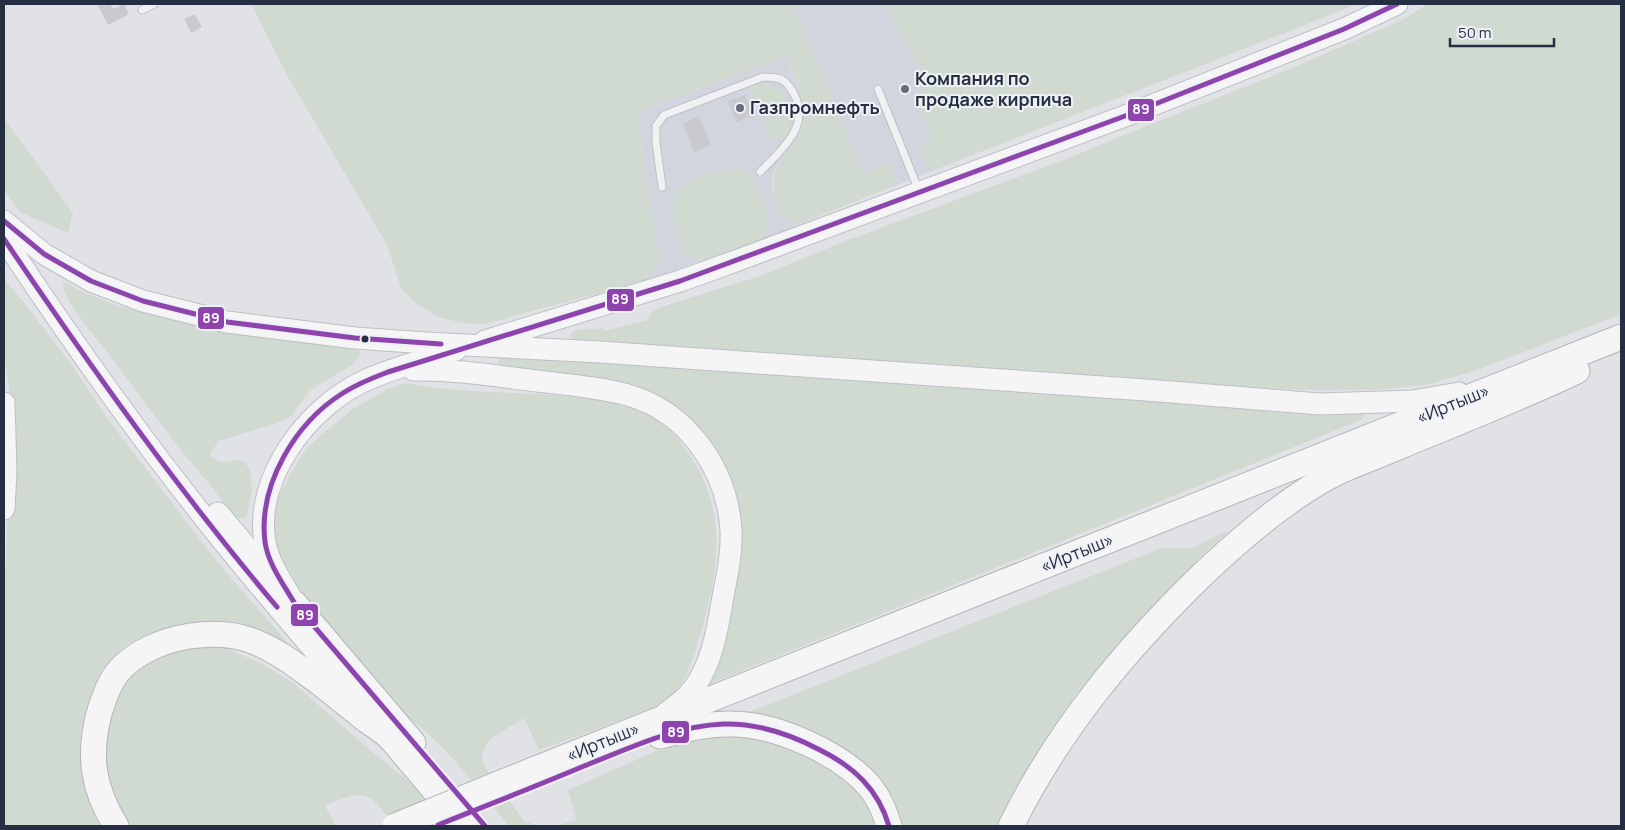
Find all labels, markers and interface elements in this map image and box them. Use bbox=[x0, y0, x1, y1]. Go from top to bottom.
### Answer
scale bar bbox=[1450, 15, 1554, 47]
text: 50 m bbox=[1458, 22, 1492, 43]
place label: Компания по продаже кирпича bbox=[915, 66, 1072, 111]
marker: Компания по продаже кирпича bbox=[899, 83, 911, 95]
place label: Газпромнефть bbox=[750, 95, 880, 119]
line badge: 89 bbox=[1127, 98, 1155, 122]
text: 89 bbox=[1132, 99, 1150, 118]
marker: Газпромнефть bbox=[734, 102, 746, 114]
line badge: 89 bbox=[606, 288, 635, 312]
text: 89 bbox=[611, 289, 629, 308]
line badge: 89 bbox=[197, 306, 225, 330]
text: 89 bbox=[202, 308, 220, 327]
unlabelled marker bbox=[360, 334, 370, 344]
street label: «Иртыш» bbox=[1412, 378, 1493, 429]
street label: «Иртыш» bbox=[1036, 527, 1117, 578]
line badge: 89 bbox=[290, 603, 319, 627]
text: 89 bbox=[296, 605, 314, 624]
street label: «Иртыш» bbox=[562, 716, 643, 767]
line badge: 89 bbox=[661, 720, 690, 744]
text: 89 bbox=[667, 722, 685, 741]

